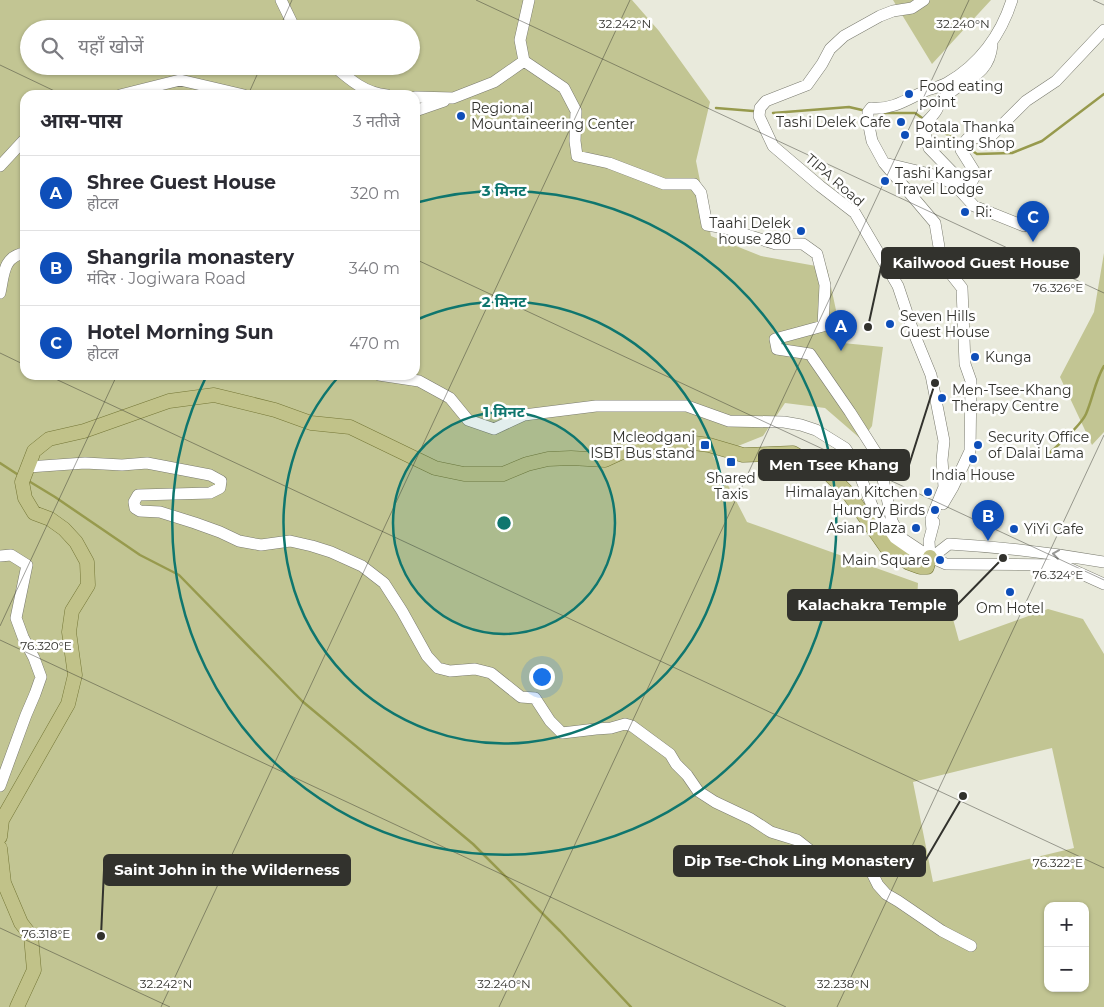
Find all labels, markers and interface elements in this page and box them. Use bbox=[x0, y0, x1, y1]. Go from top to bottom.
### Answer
text: 32.242°N bbox=[599, 16, 651, 31]
text: 32.240°N bbox=[936, 16, 990, 31]
search box bbox=[20, 20, 420, 75]
icon: search bbox=[38, 34, 66, 62]
text: यहाँ खोजें bbox=[78, 35, 144, 58]
place label: Food eating point bbox=[919, 77, 1003, 111]
marker: Food eating point bbox=[903, 88, 915, 100]
place label: Regional Mountaineering Center bbox=[471, 99, 635, 133]
text: आस-पास bbox=[40, 108, 122, 133]
marker: Regional Mountaineering Center bbox=[455, 110, 467, 122]
text: 3 नतीजे bbox=[353, 112, 400, 131]
place label: Tashi Delek Cafe bbox=[776, 113, 891, 131]
marker: Tashi Delek Cafe bbox=[895, 116, 907, 128]
place label: Potala Thanka Painting Shop bbox=[915, 118, 1015, 152]
marker: Potala Thanka Painting Shop bbox=[899, 129, 911, 141]
street label: TIPA Road bbox=[802, 150, 868, 210]
place label: Tashi Kangsar Travel Lodge bbox=[895, 164, 993, 198]
text: Shree Guest House bbox=[87, 171, 276, 194]
marker: Tashi Kangsar Travel Lodge bbox=[879, 175, 891, 187]
text: 3 मिनट bbox=[481, 181, 527, 200]
text: A bbox=[50, 184, 62, 203]
text: 320 m bbox=[350, 184, 400, 203]
text: होटल bbox=[87, 194, 119, 213]
pin: C bbox=[1017, 201, 1049, 242]
place label: Ri: bbox=[975, 203, 992, 221]
marker: Ri: bbox=[959, 206, 971, 218]
place label: Taahi Delek house 280 bbox=[709, 214, 792, 248]
marker: Taahi Delek house 280 bbox=[795, 225, 807, 237]
text: Shangrila monastery bbox=[87, 246, 294, 269]
callout: Kailwood Guest House bbox=[882, 248, 1079, 278]
text: Kailwood Guest House bbox=[892, 253, 1070, 272]
text: B bbox=[50, 259, 62, 278]
text: 340 m bbox=[349, 259, 400, 278]
text: मंदिर · Jogiwara Road bbox=[87, 269, 246, 288]
text: 76.326°E bbox=[1033, 280, 1083, 295]
text: 2 मिनट bbox=[482, 292, 527, 311]
place label: Seven Hills Guest House bbox=[900, 307, 990, 341]
pin: A bbox=[825, 310, 857, 351]
marker: Seven Hills Guest House bbox=[884, 318, 896, 330]
text: Hotel Morning Sun bbox=[87, 321, 274, 344]
text: C bbox=[50, 334, 62, 353]
text: 470 m bbox=[349, 334, 400, 353]
text: होटल bbox=[87, 344, 119, 363]
place label: Kunga bbox=[985, 348, 1031, 366]
marker: Kunga bbox=[969, 351, 981, 363]
place label: Men-Tsee-Khang Therapy Centre bbox=[952, 381, 1072, 415]
marker: Men-Tsee-Khang Therapy Centre bbox=[936, 392, 948, 404]
text: 1 मिनट bbox=[483, 402, 526, 421]
place label: Mcleodganj ISBT Bus stand bbox=[590, 428, 695, 462]
place label: Security Office of Dalai Lama bbox=[988, 428, 1089, 462]
marker: Mcleodganj ISBT Bus stand bbox=[699, 439, 711, 451]
marker: Security Office of Dalai Lama bbox=[972, 439, 984, 451]
callout: Men Tsee Khang bbox=[759, 450, 909, 480]
marker: India House bbox=[967, 453, 979, 465]
text: Men Tsee Khang bbox=[769, 455, 899, 474]
marker: Shared Taxis bbox=[725, 456, 737, 468]
place label: India House bbox=[931, 466, 1015, 484]
place label: Shared Taxis bbox=[706, 469, 756, 503]
place label: Himalayan Kitchen bbox=[785, 483, 918, 501]
marker: Himalayan Kitchen bbox=[922, 486, 934, 498]
pin: B bbox=[972, 500, 1004, 541]
place label: Hungry Birds bbox=[832, 501, 925, 519]
marker: Hungry Birds bbox=[929, 504, 941, 516]
centre of rings bbox=[495, 514, 513, 532]
place label: Asian Plaza bbox=[827, 519, 906, 537]
place label: YiYi Cafe bbox=[1024, 520, 1084, 538]
marker: Asian Plaza bbox=[910, 522, 922, 534]
marker: YiYi Cafe bbox=[1008, 523, 1020, 535]
one-way arrow bbox=[1052, 549, 1060, 560]
place label: Main Square bbox=[842, 551, 930, 569]
marker: Main Square bbox=[934, 554, 946, 566]
text: 76.324°E bbox=[1033, 567, 1083, 582]
marker: Om Hotel bbox=[1004, 586, 1016, 598]
callout: Kalachakra Temple bbox=[788, 590, 957, 620]
text: Kalachakra Temple bbox=[797, 595, 947, 614]
place label: Om Hotel bbox=[976, 599, 1044, 617]
text: 76.320°E bbox=[20, 638, 72, 653]
your location bbox=[529, 664, 555, 690]
callout: Dip Tse-Chok Ling Monastery bbox=[674, 846, 925, 876]
text: Dip Tse-Chok Ling Monastery bbox=[684, 851, 915, 870]
callout: Saint John in the Wilderness bbox=[104, 855, 350, 885]
text: 76.322°E bbox=[1033, 855, 1083, 870]
text: Saint John in the Wilderness bbox=[114, 860, 340, 879]
map controls bbox=[1044, 902, 1089, 992]
button: + bbox=[1044, 902, 1089, 947]
text: 76.318°E bbox=[22, 926, 70, 941]
button: − bbox=[1044, 947, 1089, 992]
text: 32.242°N bbox=[140, 976, 192, 991]
text: 32.240°N bbox=[477, 976, 531, 991]
text: 32.238°N bbox=[817, 976, 869, 991]

